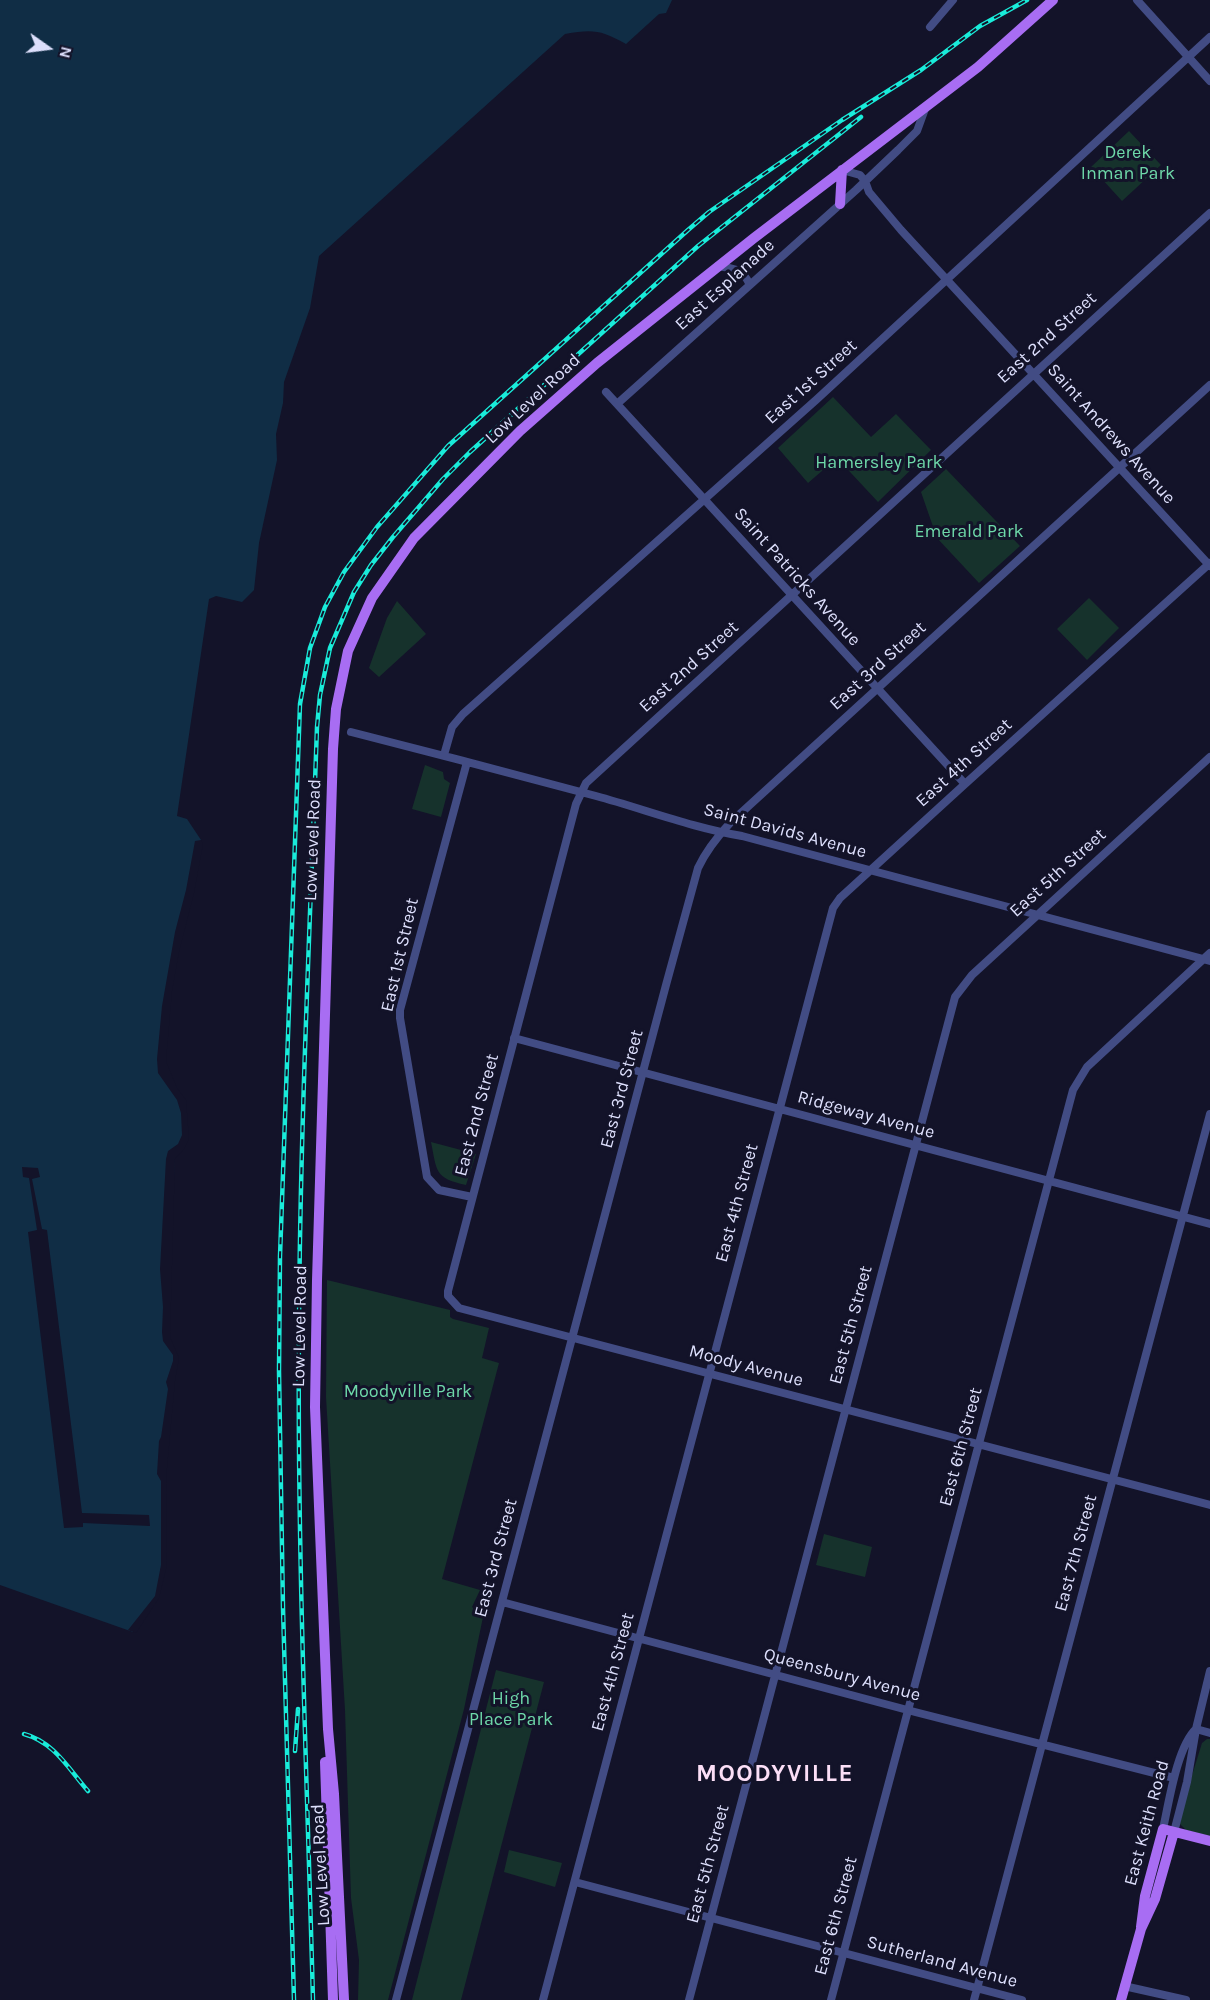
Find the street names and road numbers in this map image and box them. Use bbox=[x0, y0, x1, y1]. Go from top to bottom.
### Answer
street label: East Esplanade bbox=[671, 235, 779, 335]
street label: East 2nd Street bbox=[993, 288, 1101, 388]
street label: East 1st Street bbox=[761, 335, 861, 429]
street label: Low Level Road bbox=[481, 349, 585, 449]
street label: Saint Andrews Avenue bbox=[1042, 359, 1180, 509]
street label: Saint Patricks Avenue bbox=[729, 503, 865, 651]
street label: East 2nd Street bbox=[635, 617, 743, 717]
street label: East 3rd Street bbox=[825, 617, 931, 715]
street label: East 4th Street bbox=[911, 714, 1017, 812]
street label: Low Level Road bbox=[300, 779, 326, 901]
street label: Saint Davids Avenue bbox=[701, 799, 869, 863]
street label: East 5th Street bbox=[1005, 824, 1111, 922]
street label: East 1st Street bbox=[376, 896, 424, 1014]
street label: East 3rd Street bbox=[596, 1027, 648, 1151]
street label: East 2nd Street bbox=[450, 1051, 504, 1179]
street label: Ridgeway Avenue bbox=[795, 1086, 937, 1144]
street label: East 4th Street bbox=[711, 1141, 763, 1265]
street label: East 5th Street bbox=[825, 1263, 877, 1387]
street label: Low Level Road bbox=[288, 1265, 312, 1387]
street label: Moody Avenue bbox=[686, 1340, 806, 1392]
street label: East 6th Street bbox=[935, 1385, 987, 1509]
street label: East 7th Street bbox=[1050, 1492, 1102, 1614]
street label: East 3rd Street bbox=[470, 1496, 522, 1620]
street label: East 4th Street bbox=[587, 1610, 639, 1734]
street label: Queensbury Avenue bbox=[761, 1644, 923, 1706]
street label: East Keith Road bbox=[1120, 1758, 1174, 1888]
street label: East 5th Street bbox=[682, 1802, 734, 1926]
street label: Low Level Road bbox=[307, 1803, 335, 1927]
street label: East 6th Street bbox=[810, 1854, 862, 1978]
street label: Sutherland Avenue bbox=[864, 1931, 1020, 1993]

